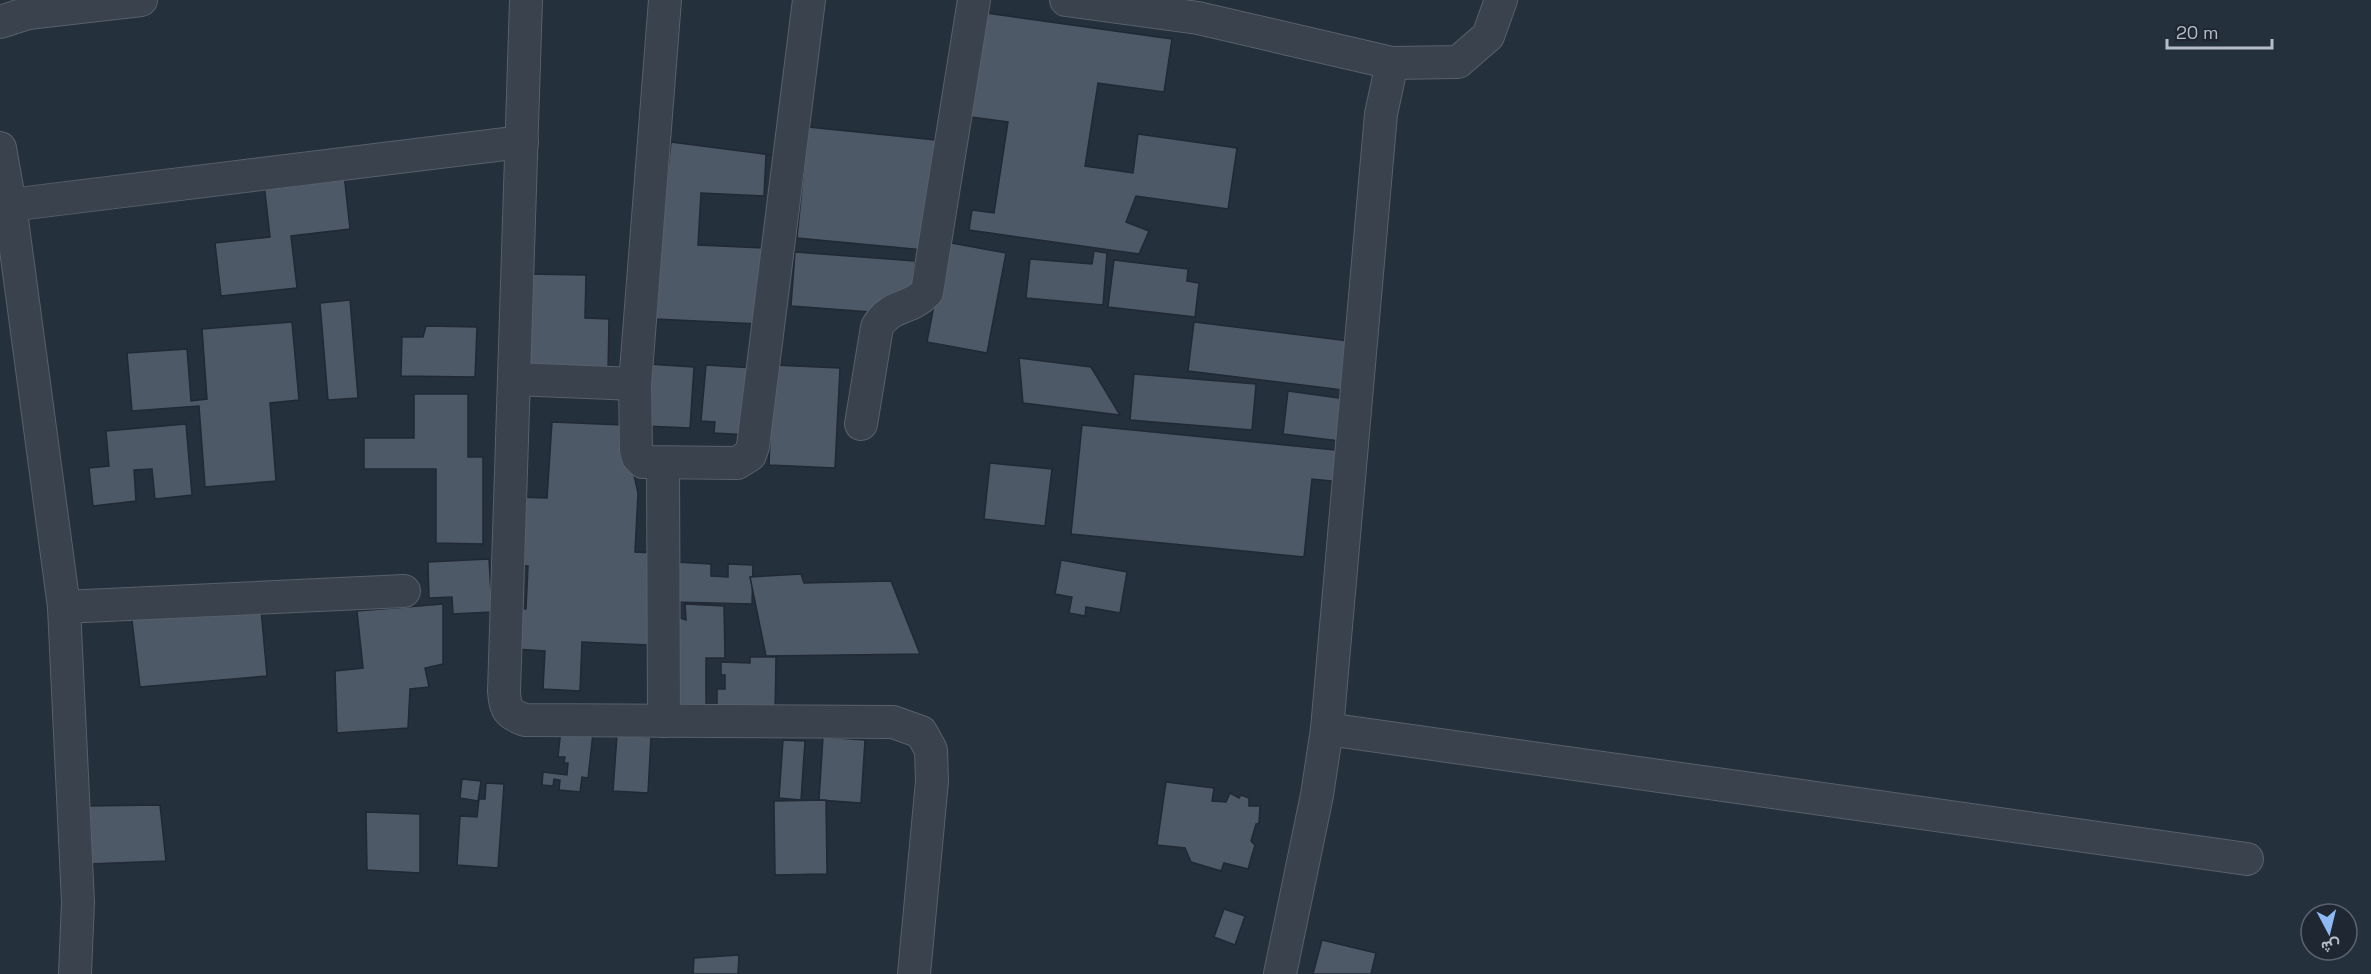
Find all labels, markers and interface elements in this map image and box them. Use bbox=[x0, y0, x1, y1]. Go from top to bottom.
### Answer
scale bar bbox=[2167, 12, 2272, 50]
text: 20 m bbox=[2176, 21, 2219, 44]
north arrow bbox=[2299, 902, 2359, 962]
text: ش bbox=[2320, 935, 2342, 958]

